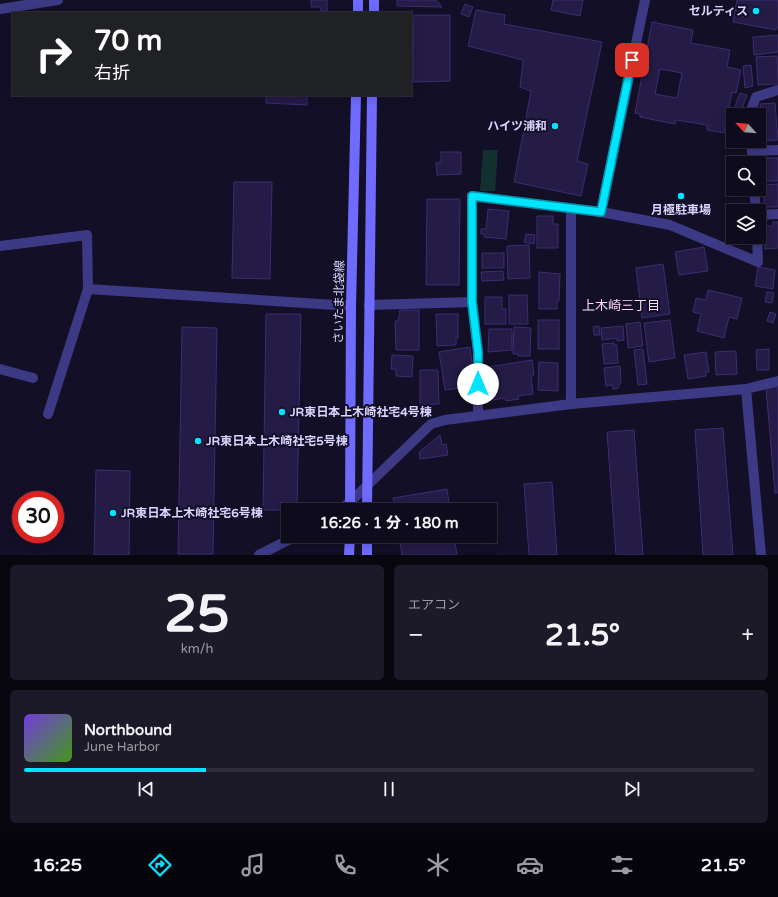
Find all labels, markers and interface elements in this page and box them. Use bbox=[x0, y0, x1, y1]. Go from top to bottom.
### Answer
place label: セルティス bbox=[689, 4, 748, 18]
marker: セルティス bbox=[751, 6, 761, 16]
text: 70 m bbox=[94, 24, 162, 58]
icon: right bbox=[28, 28, 80, 80]
pin bbox=[615, 43, 649, 77]
icon: arrive bbox=[621, 49, 643, 71]
text: 右折 bbox=[94, 62, 130, 84]
north arrow bbox=[726, 108, 766, 148]
map controls bbox=[726, 108, 766, 244]
place label: ハイツ浦和 bbox=[487, 119, 547, 133]
marker: ハイツ浦和 bbox=[550, 121, 560, 131]
button: search bbox=[726, 156, 766, 196]
marker: 月極駐車場 bbox=[676, 191, 686, 201]
place label: 月極駐車場 bbox=[651, 203, 711, 217]
button: layers bbox=[726, 204, 766, 244]
street label: さいたま北袋線 bbox=[331, 260, 347, 344]
district label: 上木崎三丁目 bbox=[582, 298, 660, 314]
position arrow bbox=[457, 363, 499, 405]
place label: JR東日本上木崎社宅4号棟 bbox=[289, 405, 432, 419]
marker: JR東日本上木崎社宅4号棟 bbox=[277, 407, 287, 417]
place label: JR東日本上木崎社宅5号棟 bbox=[205, 434, 348, 448]
marker: JR東日本上木崎社宅5号棟 bbox=[193, 436, 203, 446]
speed limit sign: 30 bbox=[12, 491, 64, 543]
place label: JR東日本上木崎社宅6号棟 bbox=[120, 506, 263, 520]
marker: JR東日本上木崎社宅6号棟 bbox=[108, 508, 118, 518]
text: 16:26 · 1 分 · 180 m bbox=[319, 514, 459, 532]
text: 25 bbox=[164, 583, 230, 646]
text: エアコン bbox=[408, 597, 460, 613]
text: 21.5° bbox=[545, 617, 620, 654]
text: − bbox=[408, 622, 424, 648]
text: + bbox=[742, 622, 754, 648]
text: km/h bbox=[181, 641, 213, 657]
text: Northbound bbox=[84, 721, 172, 739]
text: June Harbor bbox=[84, 739, 160, 755]
icon: previous bbox=[135, 778, 157, 800]
icon: pause bbox=[378, 778, 400, 800]
icon: next bbox=[621, 778, 643, 800]
icon: directions bbox=[146, 851, 174, 879]
icon: music bbox=[239, 851, 267, 879]
icon: phone bbox=[331, 851, 359, 879]
icon: climate bbox=[424, 851, 452, 879]
icon: car bbox=[516, 851, 544, 879]
icon: filters bbox=[608, 851, 636, 879]
text: 16:25 bbox=[32, 854, 82, 876]
text: 21.5° bbox=[701, 854, 746, 876]

